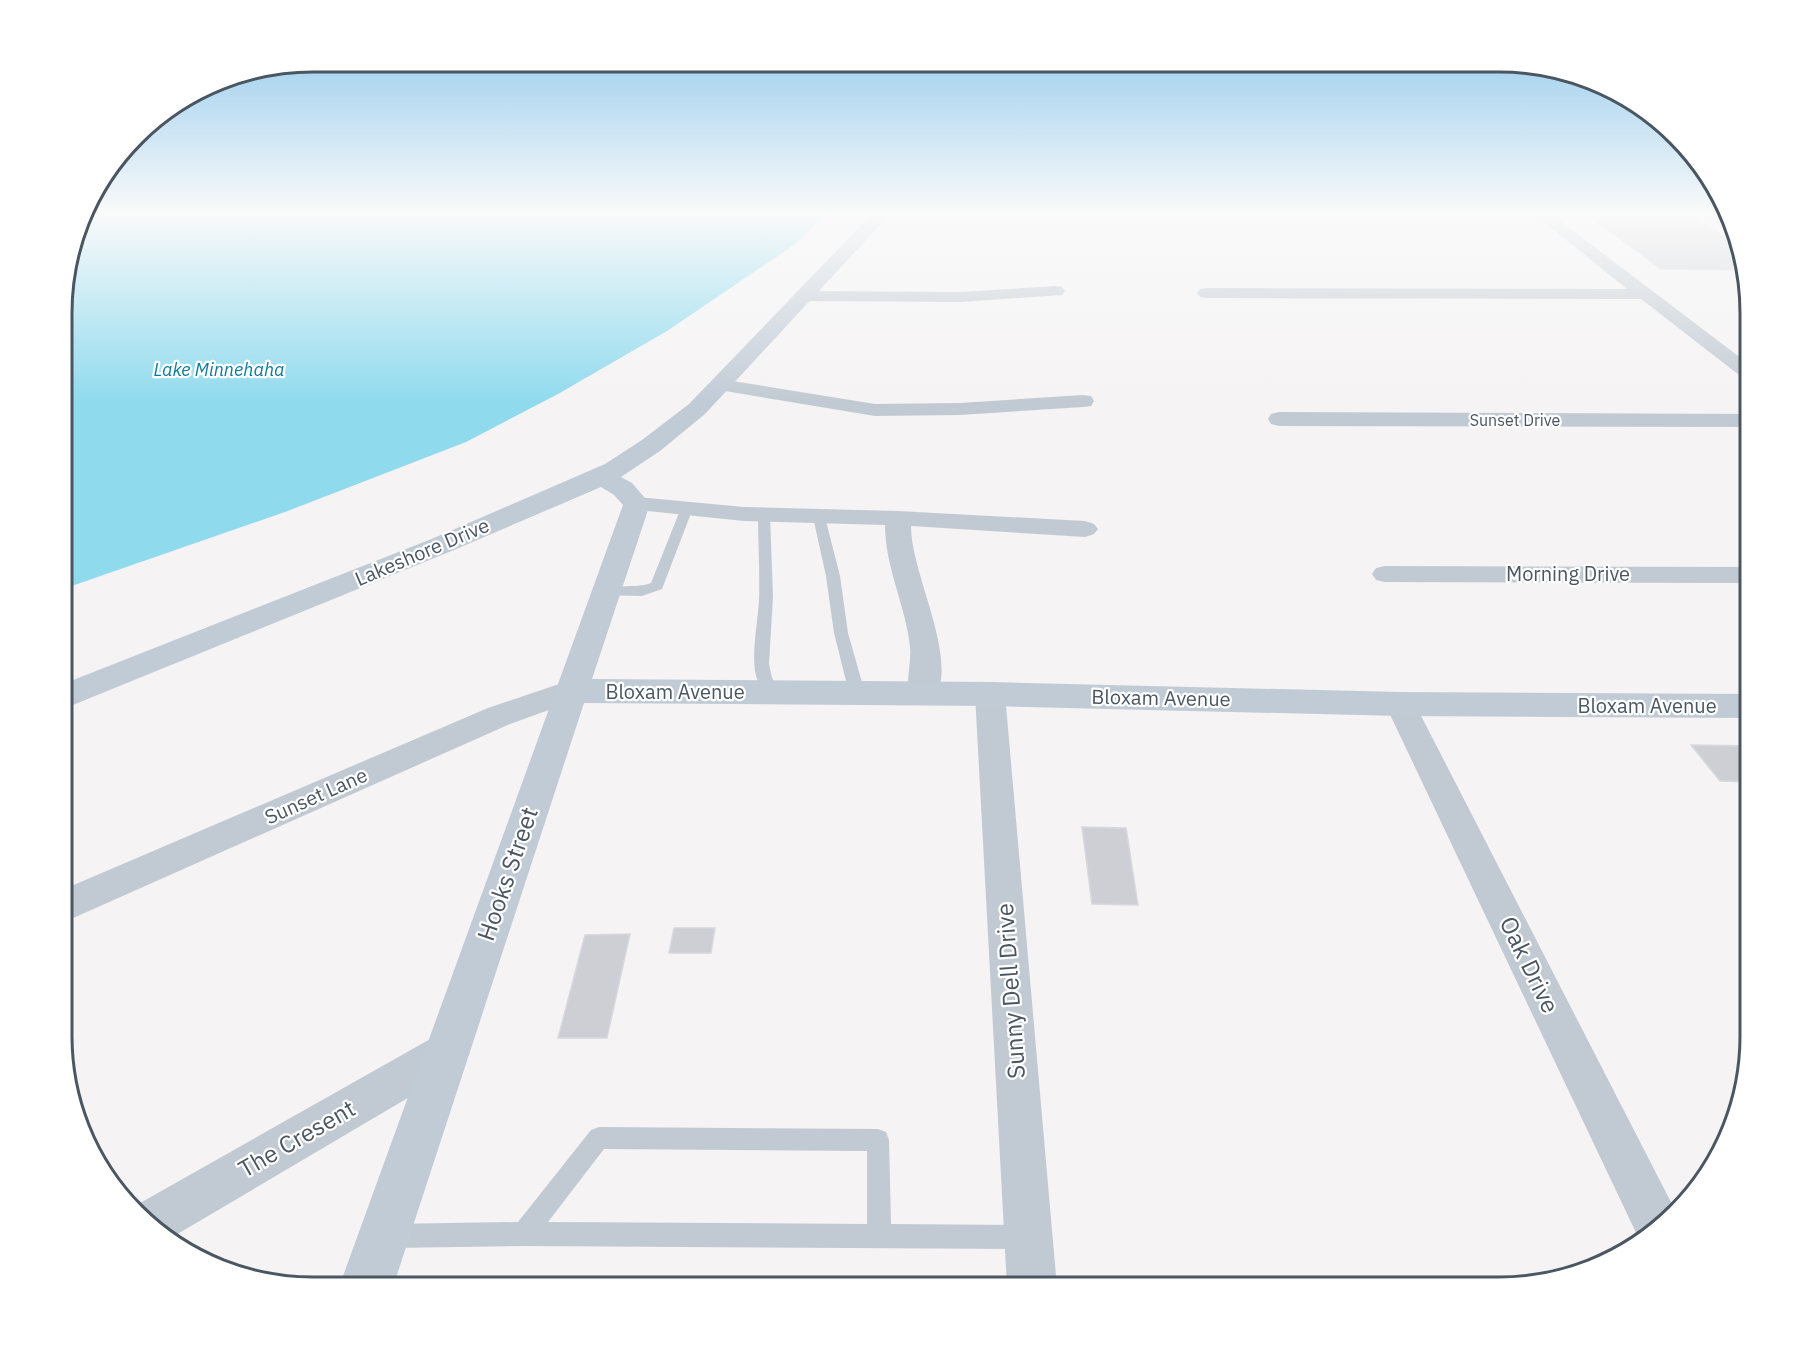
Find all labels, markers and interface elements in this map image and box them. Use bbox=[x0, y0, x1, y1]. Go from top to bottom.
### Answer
water label: Lake Minnehaha bbox=[153, 358, 285, 381]
street label: Sunset Drive bbox=[1470, 410, 1561, 430]
street label: Lakeshore Drive bbox=[350, 511, 493, 592]
street label: Morning Drive bbox=[1506, 560, 1630, 587]
street label: Bloxam Avenue bbox=[605, 678, 745, 705]
street label: Bloxam Avenue bbox=[1091, 683, 1231, 712]
street label: Bloxam Avenue bbox=[1577, 692, 1717, 719]
street label: Sunset Lane bbox=[260, 761, 371, 830]
street label: Hooks Street bbox=[469, 803, 545, 945]
street label: Sunny Dell Drive bbox=[988, 902, 1032, 1080]
street label: Oak Drive bbox=[1493, 911, 1567, 1018]
street label: The Cresent bbox=[232, 1092, 361, 1184]

